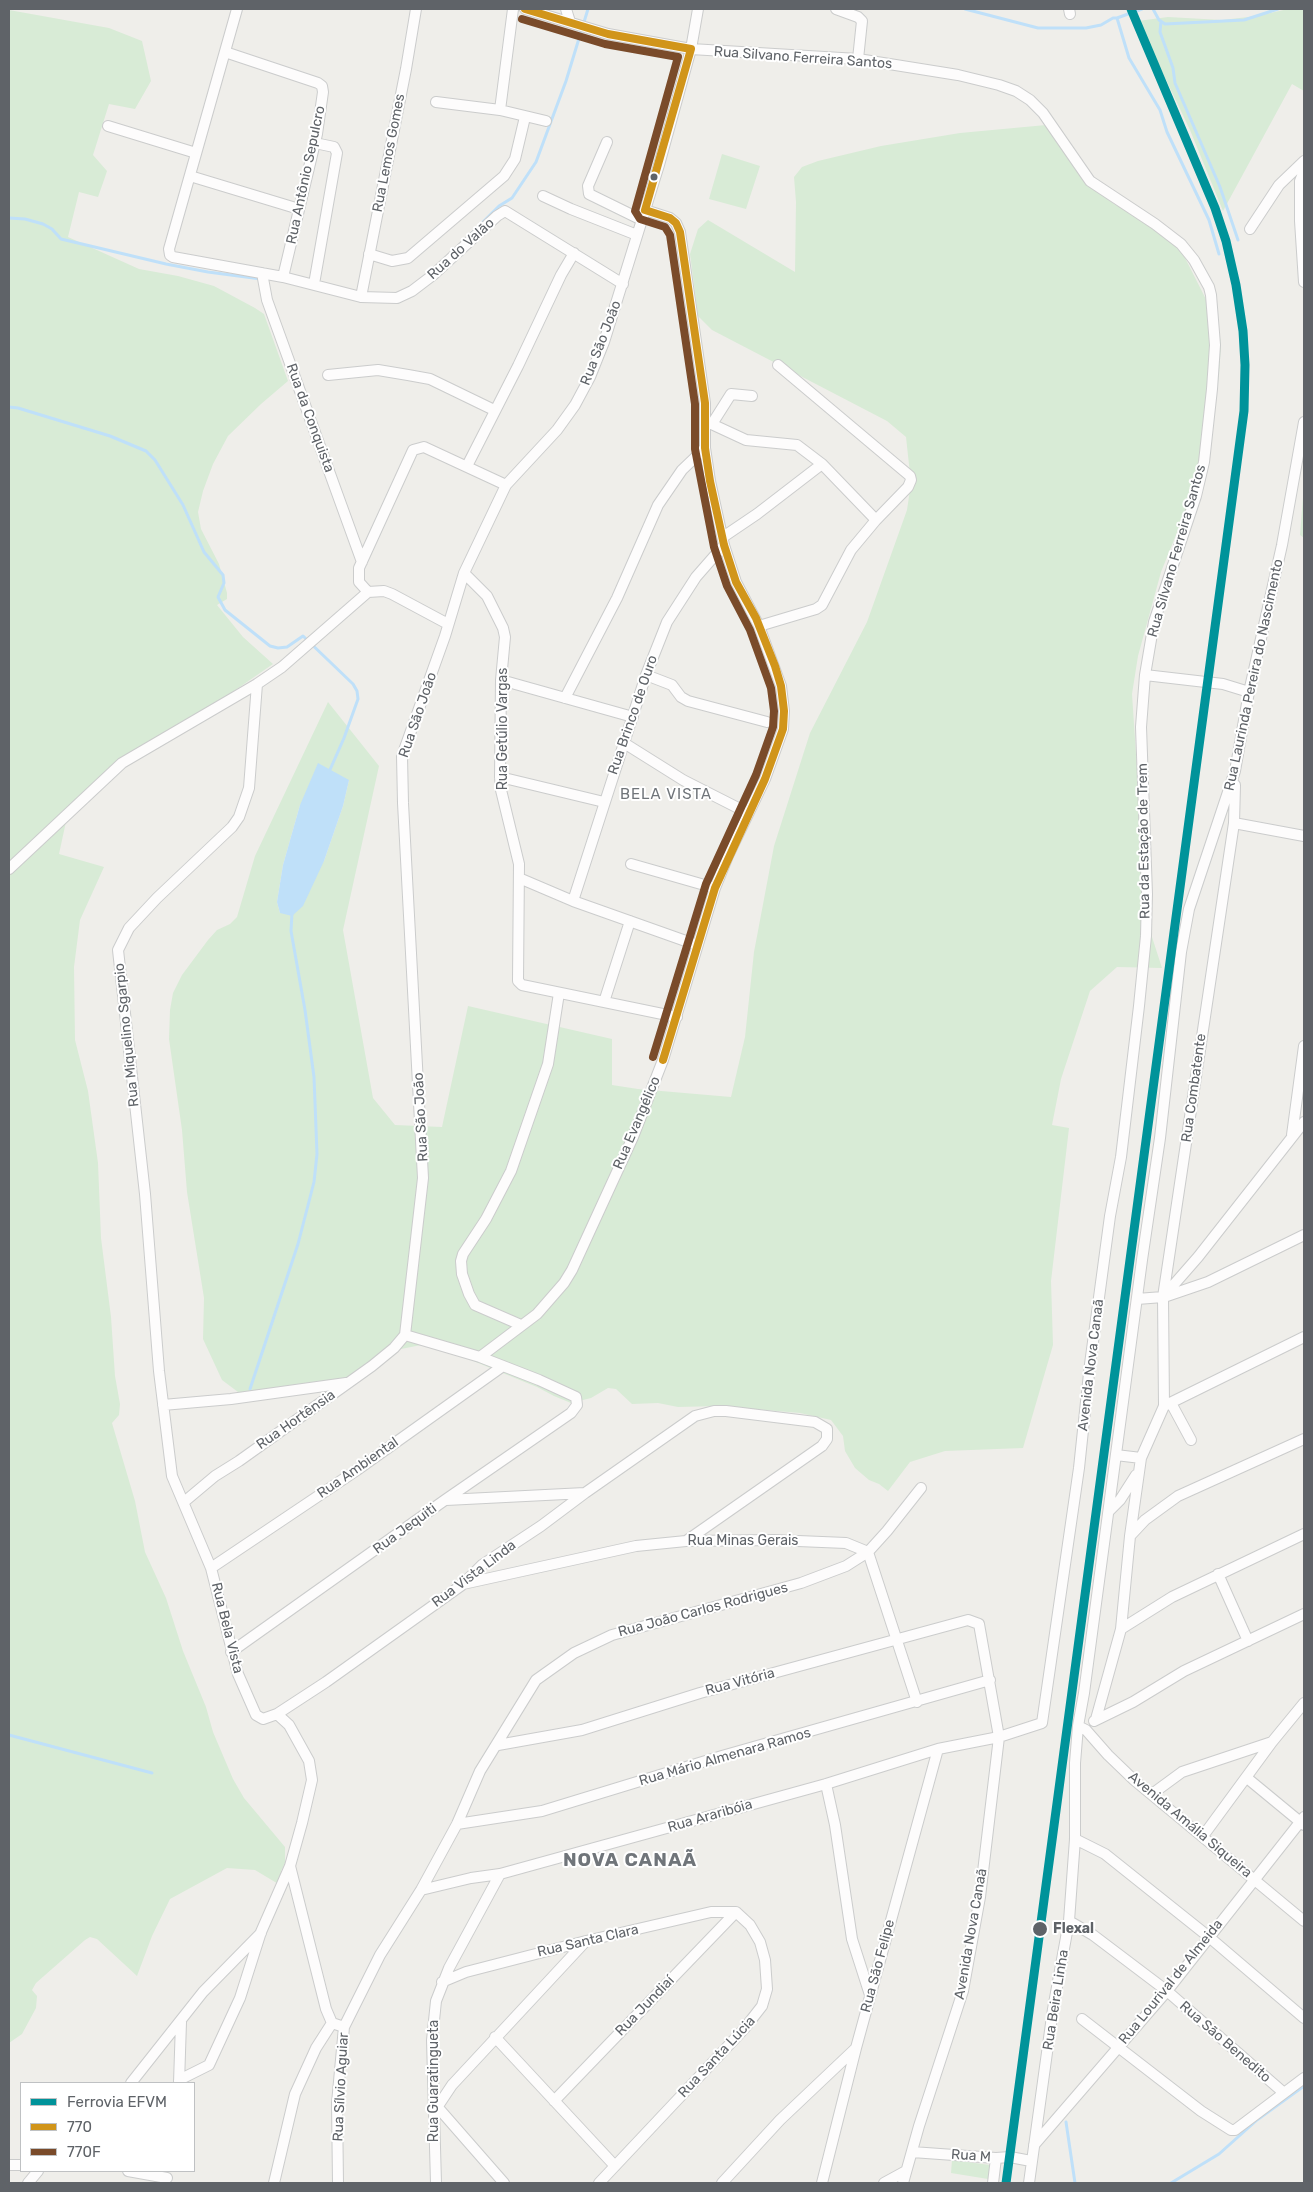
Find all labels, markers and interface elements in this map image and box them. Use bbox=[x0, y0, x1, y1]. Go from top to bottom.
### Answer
street label: Rua Silvano Ferreira Santos bbox=[713, 43, 893, 73]
street label: Rua Lemos Gomes bbox=[369, 92, 409, 214]
street label: Rua Antônio Sepulcro bbox=[283, 104, 329, 246]
unlabelled marker bbox=[649, 172, 659, 182]
street label: Rua do Valão bbox=[424, 215, 498, 283]
street label: Rua São João bbox=[577, 298, 625, 388]
street label: Rua da Conquista bbox=[283, 361, 337, 475]
street label: Rua Silvano Ferreira Santos bbox=[1144, 463, 1210, 639]
street label: Rua Laurinda Pereira do Nascimento bbox=[1221, 558, 1287, 792]
street label: Rua Brinco de Ouro bbox=[605, 653, 661, 777]
street label: Rua Getúlio Vargas bbox=[495, 668, 511, 790]
street label: Rua São João bbox=[396, 670, 440, 760]
street label: Rua da Estação de Trem bbox=[1134, 763, 1154, 919]
district label: BELA VISTA bbox=[619, 786, 713, 804]
street label: Rua Miquelino Sgarpio bbox=[111, 962, 143, 1108]
street label: Rua Combatente bbox=[1178, 1033, 1210, 1143]
street label: Rua São João bbox=[410, 1072, 432, 1162]
street label: Rua Evangélico bbox=[610, 1074, 664, 1172]
street label: Avenida Nova Canaã bbox=[1075, 1298, 1107, 1432]
street label: Rua Hortênsia bbox=[253, 1387, 339, 1453]
street label: Rua Ambiental bbox=[314, 1434, 402, 1502]
street label: Rua Jequiti bbox=[370, 1500, 440, 1558]
street label: Rua Minas Gerais bbox=[688, 1533, 798, 1549]
street label: Rua Vista Linda bbox=[429, 1537, 519, 1611]
street label: Rua João Carlos Rodrigues bbox=[616, 1579, 790, 1641]
street label: Rua Bela Vista bbox=[208, 1581, 246, 1675]
street label: Rua Vitória bbox=[703, 1665, 777, 1699]
street label: Rua Mário Almenara Ramos bbox=[637, 1724, 813, 1790]
street label: Avenida Amália Siqueira bbox=[1125, 1768, 1255, 1882]
street label: Rua Araribóia bbox=[666, 1796, 754, 1836]
district label: NOVA CANAÃ bbox=[562, 1850, 698, 1872]
street label: Avenida Nova Canaã bbox=[951, 1867, 991, 2001]
street label: Rua Lourival de Almeida bbox=[1115, 1916, 1227, 2048]
street label: Rua São Felipe bbox=[858, 1918, 898, 2014]
marker: Flexal bbox=[1031, 1920, 1049, 1938]
street label: Rua Santa Clara bbox=[536, 1921, 640, 1961]
place label: Flexal bbox=[1053, 1921, 1094, 1937]
street label: Rua Beira Linha bbox=[1040, 1948, 1072, 2052]
street label: Rua Jundiaí bbox=[612, 1972, 678, 2040]
street label: Rua São Benedito bbox=[1176, 1998, 1274, 2086]
street label: Rua Santa Lúcia bbox=[675, 2013, 759, 2101]
street label: Rua Guaratingueta bbox=[426, 2020, 442, 2142]
street label: Rua Sílvio Aguiar bbox=[330, 2032, 352, 2142]
legend bbox=[20, 2082, 195, 2172]
text: Ferrovia EFVM bbox=[67, 2093, 167, 2111]
text: 770 bbox=[67, 2118, 92, 2136]
text: 770F bbox=[67, 2143, 101, 2161]
street label: Rua M bbox=[951, 2146, 991, 2166]

